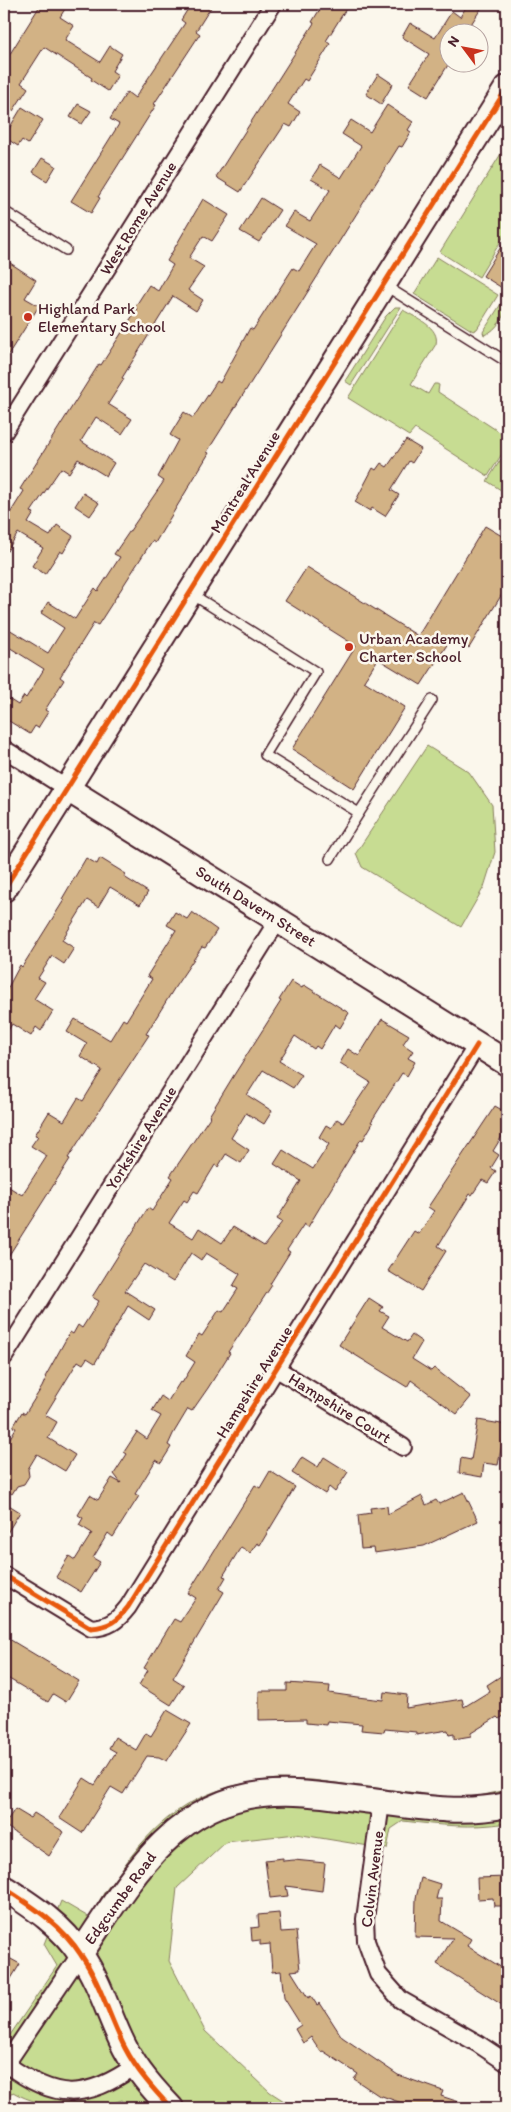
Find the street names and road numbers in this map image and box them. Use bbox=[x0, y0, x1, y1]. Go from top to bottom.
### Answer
street label: West Rome Avenue bbox=[95, 157, 181, 278]
street label: Montreal Avenue bbox=[206, 427, 284, 537]
street label: South Davern Street bbox=[192, 861, 320, 951]
street label: Yorkshire Avenue bbox=[101, 1082, 181, 1193]
street label: Hampshire Avenue bbox=[212, 1322, 296, 1442]
street label: Hampshire Court bbox=[285, 1369, 395, 1447]
street label: Colvin Avenue bbox=[357, 1830, 387, 1928]
street label: Edgcumbe Road bbox=[80, 1848, 160, 1948]

